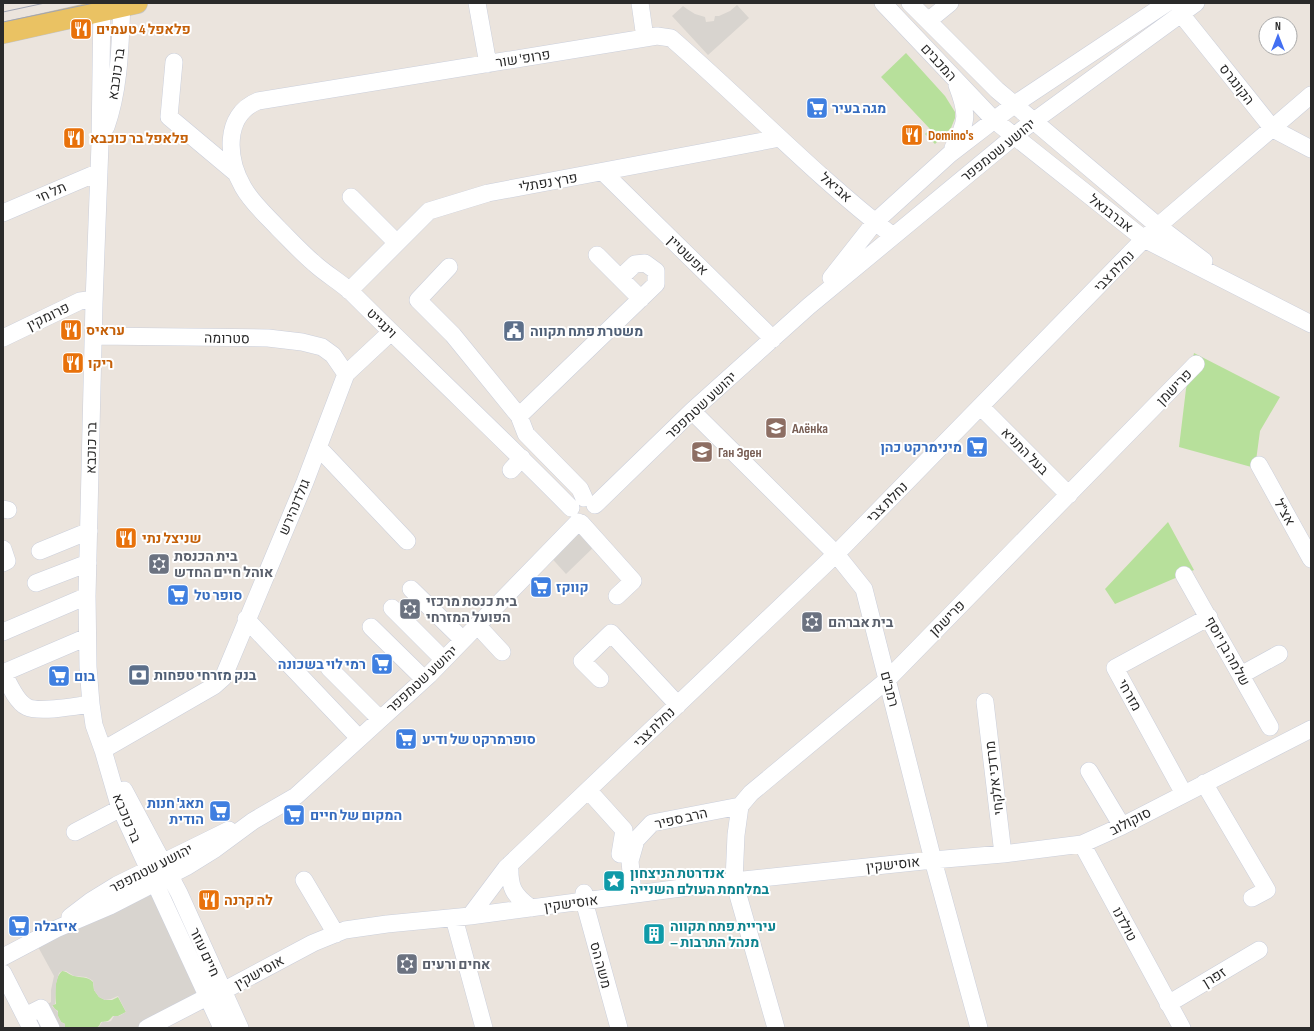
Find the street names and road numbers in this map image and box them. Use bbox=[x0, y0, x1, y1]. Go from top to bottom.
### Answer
street label: המכבים bbox=[917, 40, 960, 85]
street label: פרופ' שור bbox=[495, 46, 552, 71]
street label: בר כוכבא bbox=[104, 47, 129, 101]
street label: הקונגרס bbox=[1215, 60, 1258, 108]
street label: יהושע שטמפפר bbox=[958, 115, 1039, 186]
street label: פרץ נפתלי bbox=[517, 169, 579, 196]
street label: אביאל bbox=[816, 169, 855, 206]
street label: תל חי bbox=[34, 178, 69, 207]
street label: אברבנאל bbox=[1085, 191, 1136, 236]
street label: אפשטיין bbox=[664, 232, 712, 279]
street label: נחלת צבי bbox=[1091, 247, 1138, 296]
street label: פרומקין bbox=[24, 299, 72, 334]
street label: וינגייט bbox=[363, 305, 400, 342]
street label: סטרומה bbox=[204, 330, 250, 347]
street label: פרישמן bbox=[1153, 366, 1196, 409]
street label: יהושע שטמפפר bbox=[662, 368, 740, 443]
street label: בר כוכבא bbox=[83, 421, 100, 474]
street label: בעל התניא bbox=[997, 424, 1052, 479]
street label: גולדנהירש bbox=[275, 476, 314, 538]
street label: נחלת צבי bbox=[863, 478, 911, 526]
street label: אצ"ל bbox=[1270, 496, 1299, 529]
street label: פרישמן bbox=[926, 597, 969, 640]
street label: שלמה בן יוסף bbox=[1201, 614, 1254, 689]
street label: יהושע שטמפפר bbox=[383, 642, 461, 717]
street label: רמב"ם bbox=[877, 669, 902, 709]
street label: מזרחי bbox=[1114, 677, 1145, 714]
street label: נחלת צבי bbox=[630, 704, 679, 751]
street label: מרדכי אלקחי bbox=[982, 740, 1007, 816]
street label: בר כוכבא bbox=[109, 791, 145, 846]
street label: הרב ספיר bbox=[653, 804, 709, 833]
street label: סוקולוב bbox=[1107, 804, 1154, 839]
street label: יהושע שטמפפר bbox=[107, 840, 196, 897]
street label: אוסישקין bbox=[865, 853, 921, 876]
street label: אוסישקין bbox=[543, 891, 599, 916]
street label: טולדנו bbox=[1108, 904, 1141, 944]
street label: חיים עוזר bbox=[186, 925, 223, 979]
street label: משה הס bbox=[586, 940, 615, 990]
street label: אוסישקין bbox=[231, 952, 287, 993]
street label: זפרן bbox=[1199, 964, 1229, 991]

